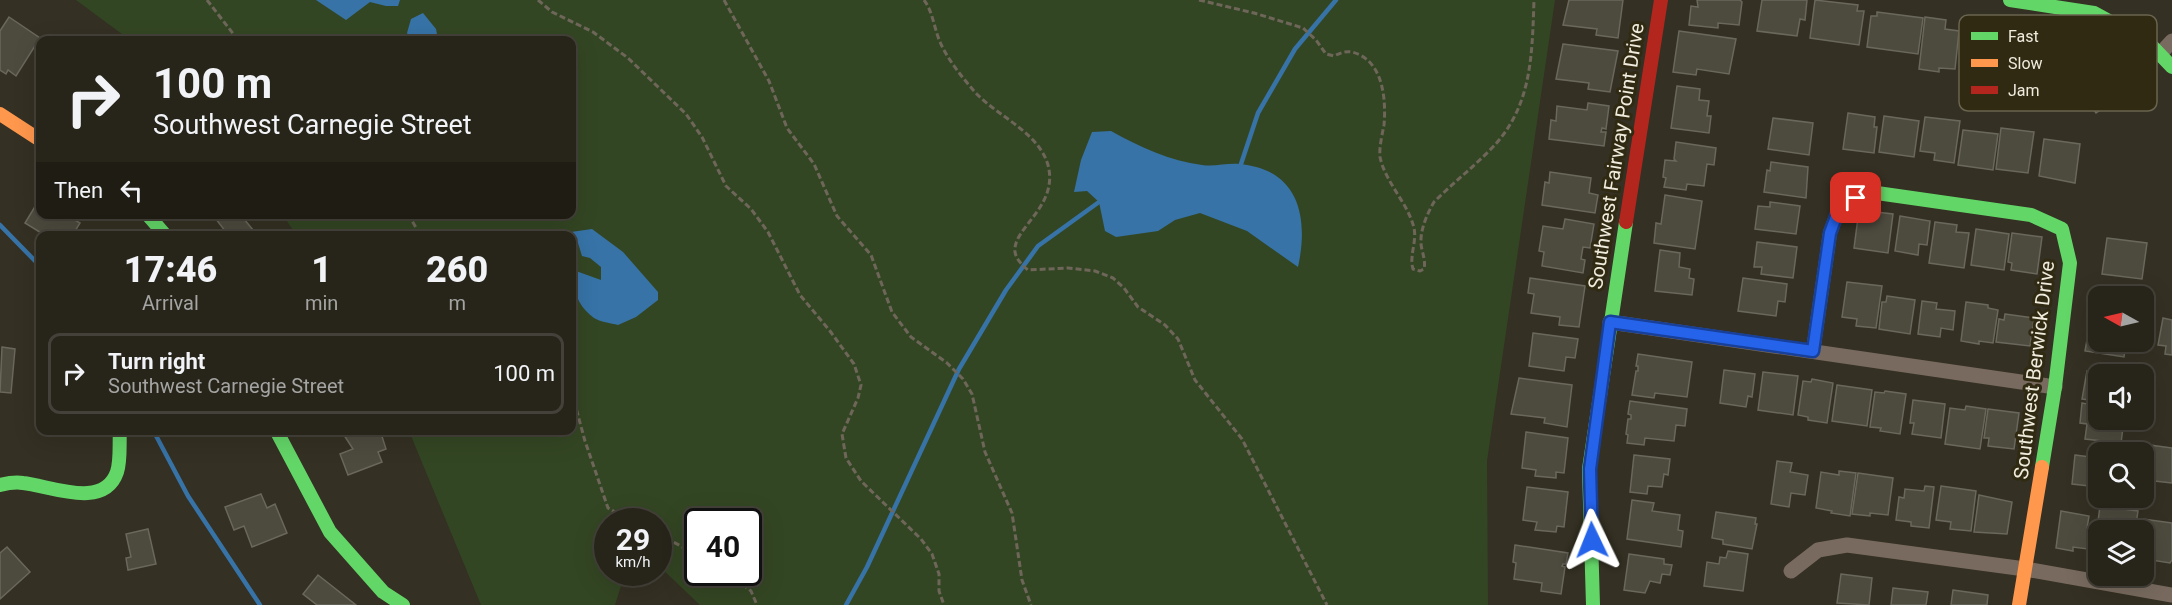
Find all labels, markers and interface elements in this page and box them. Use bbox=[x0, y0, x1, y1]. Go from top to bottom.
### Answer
legend bbox=[1959, 15, 2157, 111]
street label: Southwest Fairway Point Drive bbox=[1583, 21, 1649, 291]
text: Fast bbox=[2008, 27, 2039, 46]
text: Slow bbox=[2008, 54, 2043, 73]
text: 100 m bbox=[153, 59, 272, 108]
icon: right bbox=[54, 60, 132, 138]
text: Jam bbox=[2008, 81, 2040, 100]
text: Southwest Carnegie Street bbox=[153, 109, 472, 141]
pin bbox=[1830, 172, 1881, 223]
icon: left bbox=[115, 174, 148, 207]
text: Then bbox=[54, 178, 103, 203]
icon: arrive bbox=[1839, 181, 1872, 214]
text: 17:46 bbox=[124, 249, 217, 291]
text: 1 bbox=[311, 249, 332, 291]
text: 260 bbox=[426, 249, 488, 291]
street label: Southwest Berwick Drive bbox=[2009, 259, 2059, 481]
north arrow bbox=[2088, 286, 2154, 352]
map controls bbox=[2088, 286, 2154, 586]
text: Arrival bbox=[142, 291, 199, 315]
text: min bbox=[305, 291, 338, 315]
text: m bbox=[448, 291, 466, 315]
text: Turn right bbox=[108, 349, 205, 374]
icon: right bbox=[57, 357, 90, 390]
text: 100 m bbox=[493, 361, 555, 386]
button: sound bbox=[2088, 364, 2154, 430]
text: Southwest Carnegie Street bbox=[108, 374, 344, 398]
button: search bbox=[2088, 442, 2154, 508]
speed limit sign: 40 bbox=[684, 508, 762, 586]
position arrow bbox=[1560, 508, 1624, 572]
button: layers bbox=[2088, 520, 2154, 586]
text: 29 bbox=[616, 522, 650, 557]
text: km/h bbox=[615, 553, 651, 571]

